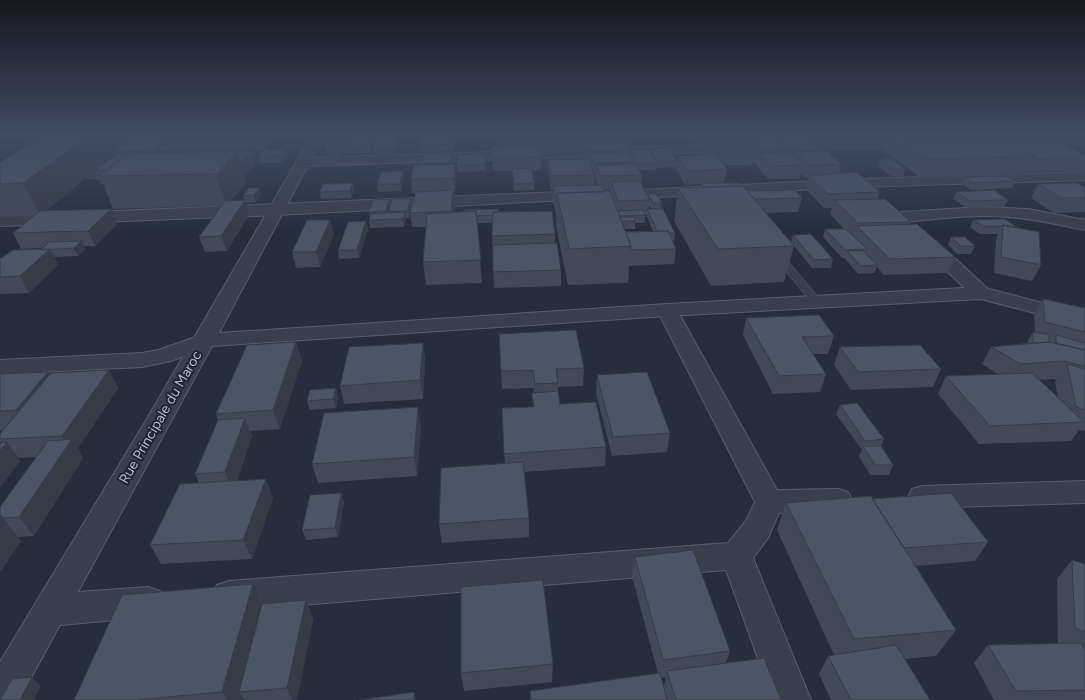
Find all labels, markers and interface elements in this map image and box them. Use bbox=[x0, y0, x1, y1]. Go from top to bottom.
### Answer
street label: Rue Principale du Maroc bbox=[115, 347, 206, 487]

